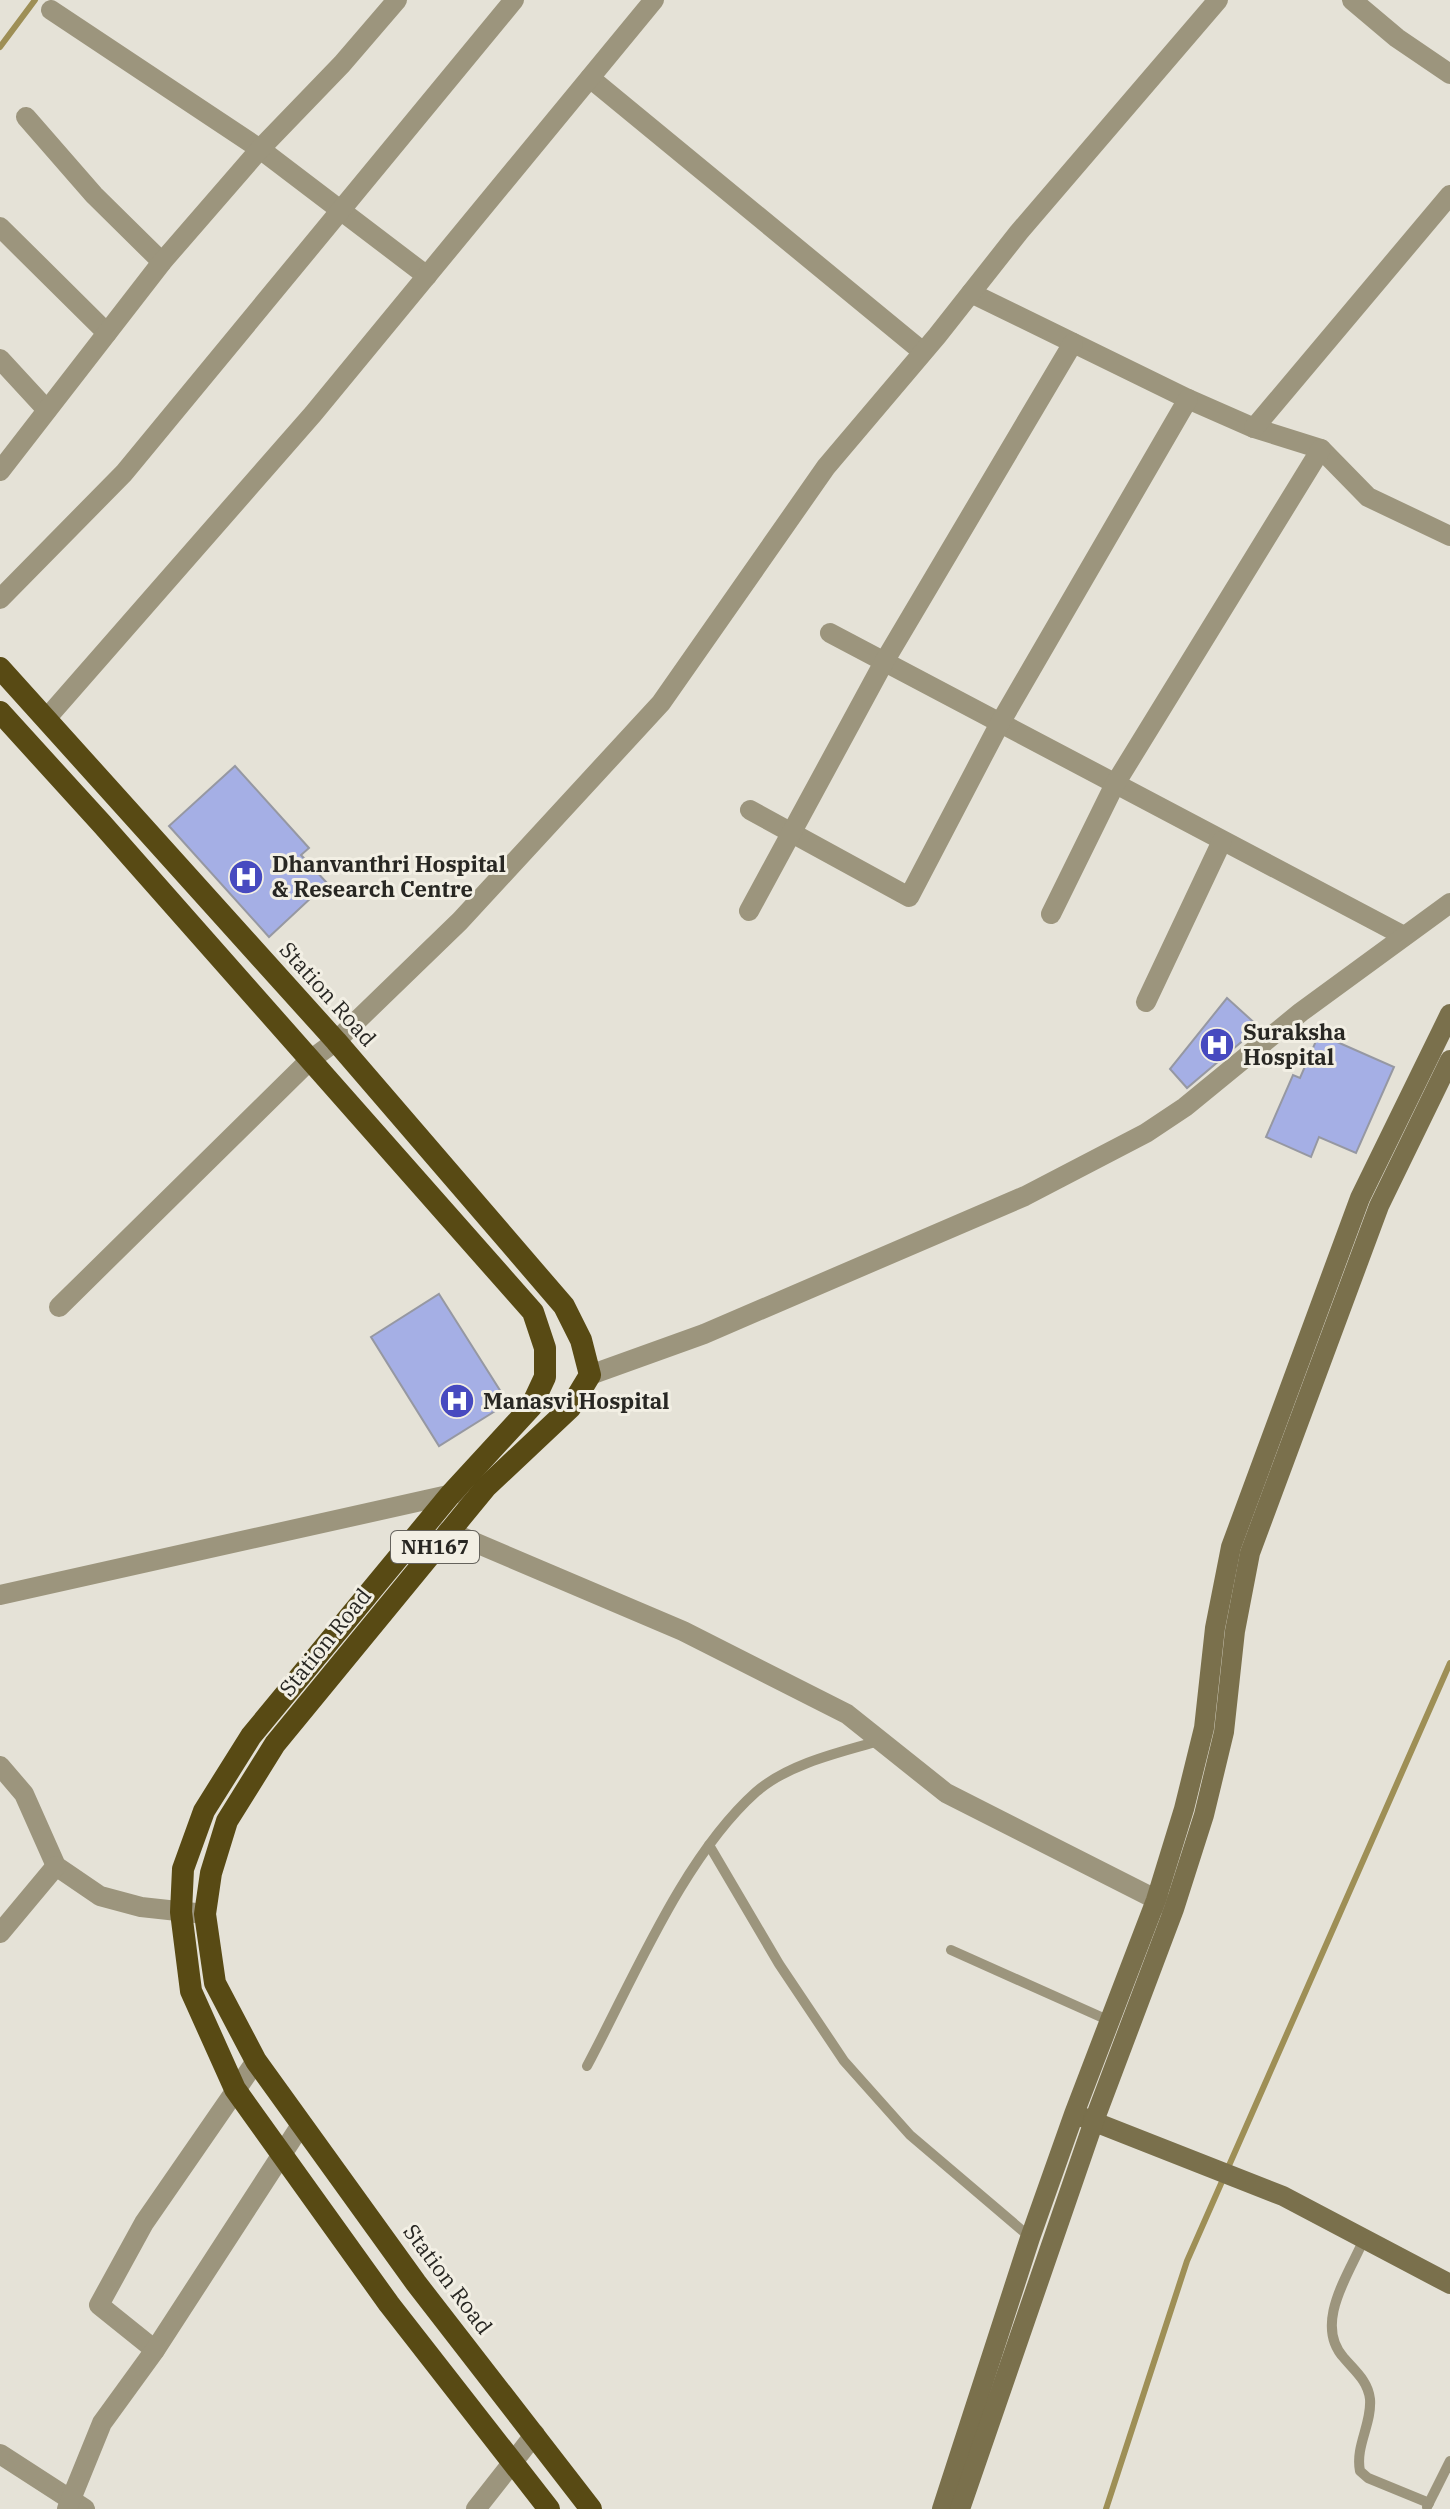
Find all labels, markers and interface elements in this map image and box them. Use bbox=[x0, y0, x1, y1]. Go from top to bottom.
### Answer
place label: Dhanvanthri Hospital & Research Centre bbox=[272, 849, 506, 903]
hospital icon: Dhanvanthri Hospital & Research Centre bbox=[227, 858, 265, 896]
street label: Station Road bbox=[274, 935, 383, 1052]
place label: Suraksha Hospital bbox=[1243, 1017, 1346, 1071]
hospital icon: Suraksha Hospital bbox=[1198, 1026, 1236, 1064]
hospital icon: Manasvi Hospital bbox=[438, 1382, 476, 1420]
place label: Manasvi Hospital bbox=[483, 1386, 670, 1415]
road number: NH167 bbox=[391, 1531, 479, 1563]
street label: Station Road bbox=[272, 1582, 377, 1702]
street label: Station Road bbox=[397, 2218, 499, 2340]

